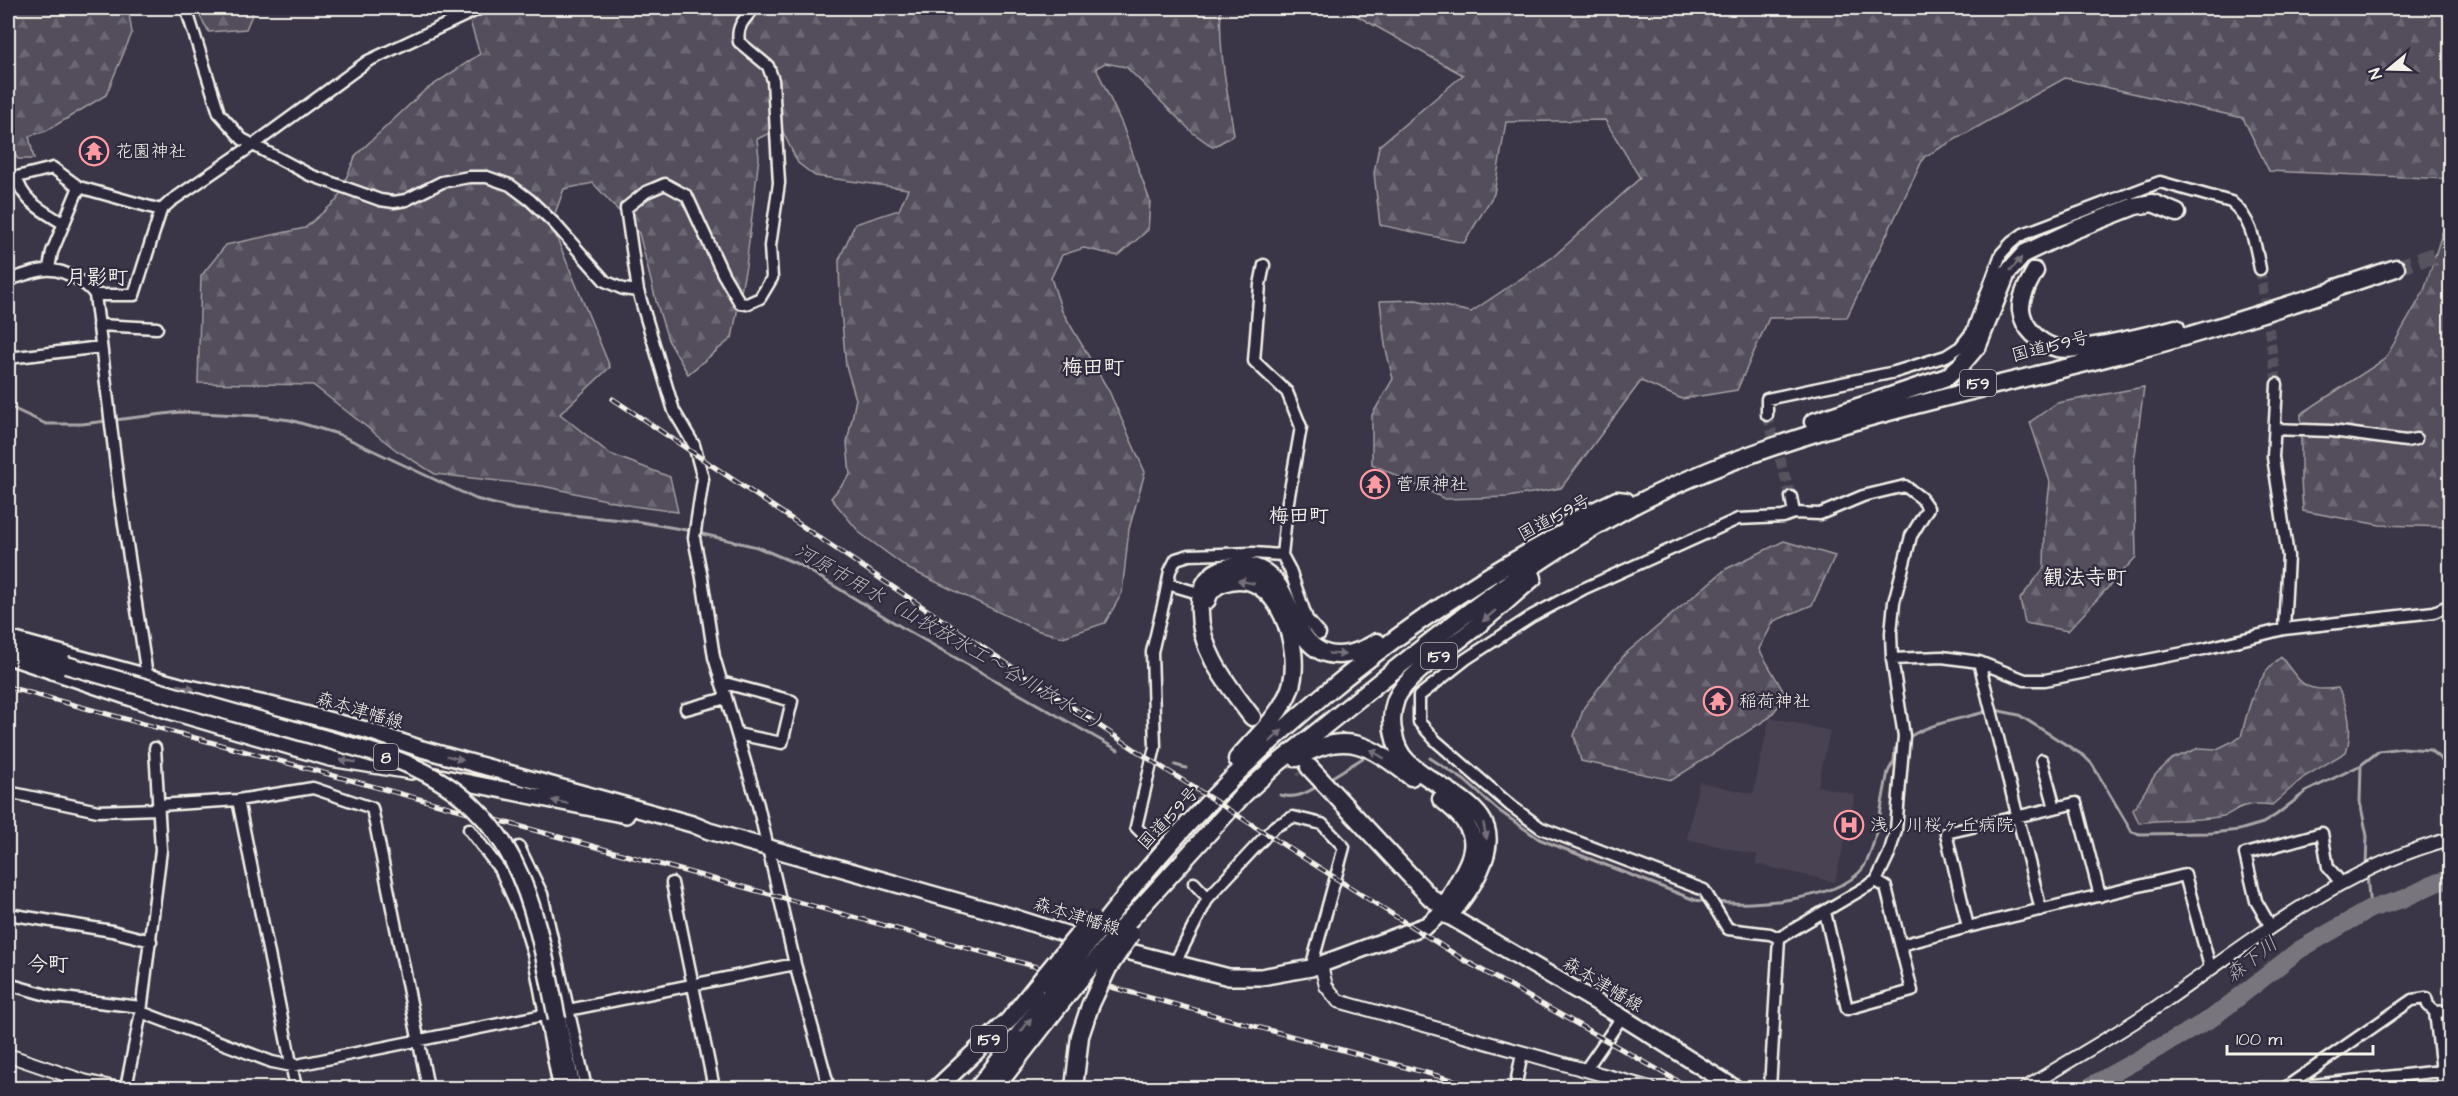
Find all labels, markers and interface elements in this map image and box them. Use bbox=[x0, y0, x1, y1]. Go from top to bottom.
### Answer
north arrow bbox=[2359, 39, 2419, 99]
text: N bbox=[2364, 65, 2388, 82]
temple icon: 花園神社 bbox=[78, 135, 110, 167]
place label: 花園神社 bbox=[115, 139, 187, 164]
one-way arrow bbox=[2009, 256, 2023, 271]
district label: 月影町 bbox=[66, 263, 129, 292]
street label: 国道159号 bbox=[2009, 325, 2092, 368]
district label: 梅田町 bbox=[1062, 353, 1125, 382]
road number: 159 bbox=[1960, 370, 1996, 396]
temple icon: 菅原神社 bbox=[1359, 468, 1391, 500]
place label: 菅原神社 bbox=[1396, 472, 1468, 497]
street label: 国道159号 bbox=[1513, 488, 1595, 547]
district label: 梅田町 bbox=[1269, 502, 1329, 530]
water label: 河原市用水（山牧放水工～谷川放水工） bbox=[790, 537, 1115, 741]
district label: 観法寺町 bbox=[2043, 563, 2127, 592]
one-way arrow bbox=[1236, 577, 1255, 586]
one-way arrow bbox=[1482, 609, 1497, 622]
road number: 159 bbox=[1421, 643, 1457, 669]
one-way arrow bbox=[1327, 649, 1346, 658]
one-way arrow bbox=[177, 683, 195, 692]
temple icon: 稲荷神社 bbox=[1702, 685, 1734, 717]
street label: 森本津幡線 bbox=[313, 686, 407, 735]
place label: 稲荷神社 bbox=[1739, 689, 1811, 714]
one-way arrow bbox=[1269, 729, 1283, 743]
road number: 8 bbox=[374, 744, 398, 770]
one-way arrow bbox=[1369, 749, 1385, 760]
one-way arrow bbox=[446, 754, 464, 763]
one-way arrow bbox=[338, 756, 357, 765]
street label: 国道159号 bbox=[1132, 781, 1205, 856]
one-way arrow bbox=[550, 797, 569, 806]
hospital icon: 浅ノ川桜ヶ丘病院 bbox=[1833, 809, 1865, 841]
place label: 浅ノ川桜ヶ丘病院 bbox=[1870, 813, 2014, 838]
one-way arrow bbox=[1480, 822, 1490, 840]
street label: 森本津幡線 bbox=[1030, 891, 1124, 942]
water label: 森下川 bbox=[2219, 930, 2284, 989]
district label: 今町 bbox=[27, 950, 69, 979]
street label: 森本津幡線 bbox=[1558, 951, 1648, 1018]
one-way arrow bbox=[1019, 1018, 1031, 1033]
scale bar bbox=[2227, 1018, 2372, 1056]
road number: 159 bbox=[971, 1026, 1007, 1052]
text: 100 m bbox=[2236, 1027, 2282, 1052]

